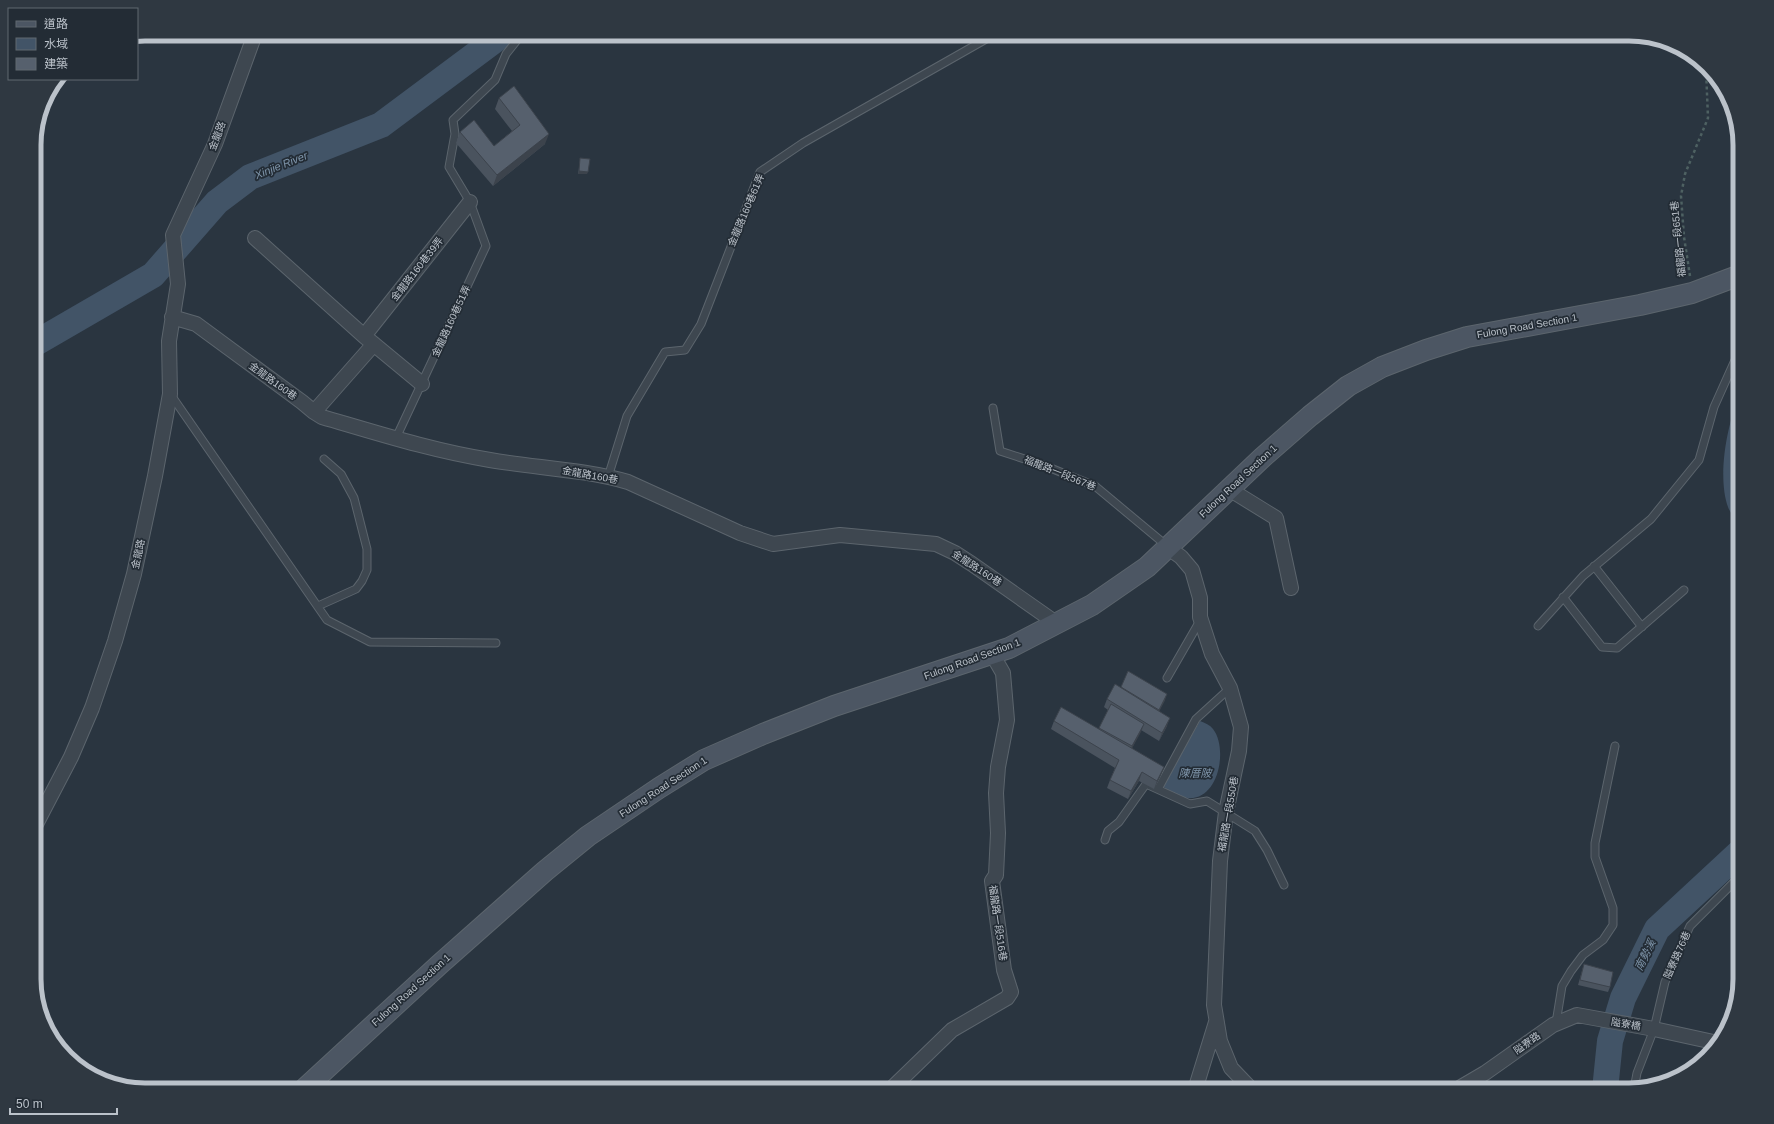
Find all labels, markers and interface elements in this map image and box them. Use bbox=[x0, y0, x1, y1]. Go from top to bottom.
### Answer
legend bbox=[8, 8, 138, 80]
text: 道路 bbox=[44, 17, 68, 31]
text: 水域 bbox=[44, 37, 68, 51]
text: 建築 bbox=[44, 57, 68, 71]
street label: 金龍路 bbox=[206, 120, 228, 152]
water label: Xinjie River bbox=[252, 149, 310, 181]
street label: 金龍路160巷61弄 bbox=[726, 172, 766, 248]
street label: 福龍路一段651巷 bbox=[1669, 200, 1687, 278]
street label: 金龍路160巷39弄 bbox=[389, 235, 445, 303]
street label: 金龍路160巷51弄 bbox=[430, 283, 472, 359]
street label: Fulong Road Section 1 bbox=[1476, 312, 1578, 340]
street label: 金龍路160巷 bbox=[247, 360, 299, 402]
street label: Fulong Road Section 1 bbox=[1197, 442, 1279, 520]
street label: 福龍路一段567巷 bbox=[1022, 454, 1098, 492]
street label: 金龍路160巷 bbox=[561, 465, 619, 485]
street label: 金龍路 bbox=[130, 538, 146, 570]
street label: 金龍路160巷 bbox=[950, 548, 1004, 588]
street label: Fulong Road Section 1 bbox=[922, 636, 1022, 682]
street label: Fulong Road Section 1 bbox=[617, 754, 709, 819]
water label: 陳厝陂 bbox=[1179, 767, 1213, 779]
street label: 福龍路一段550巷 bbox=[1216, 775, 1240, 853]
street label: 福龍路一段516巷 bbox=[987, 884, 1009, 962]
street label: 隘寮路76巷 bbox=[1662, 929, 1692, 981]
water label: 南勢溪 bbox=[1632, 936, 1659, 972]
street label: Fulong Road Section 1 bbox=[370, 952, 453, 1028]
street label: 隘寮橋 bbox=[1610, 1016, 1642, 1032]
street label: 隘寮路 bbox=[1512, 1030, 1542, 1056]
scale bar bbox=[10, 1090, 117, 1116]
text: 50 m bbox=[16, 1097, 43, 1111]

